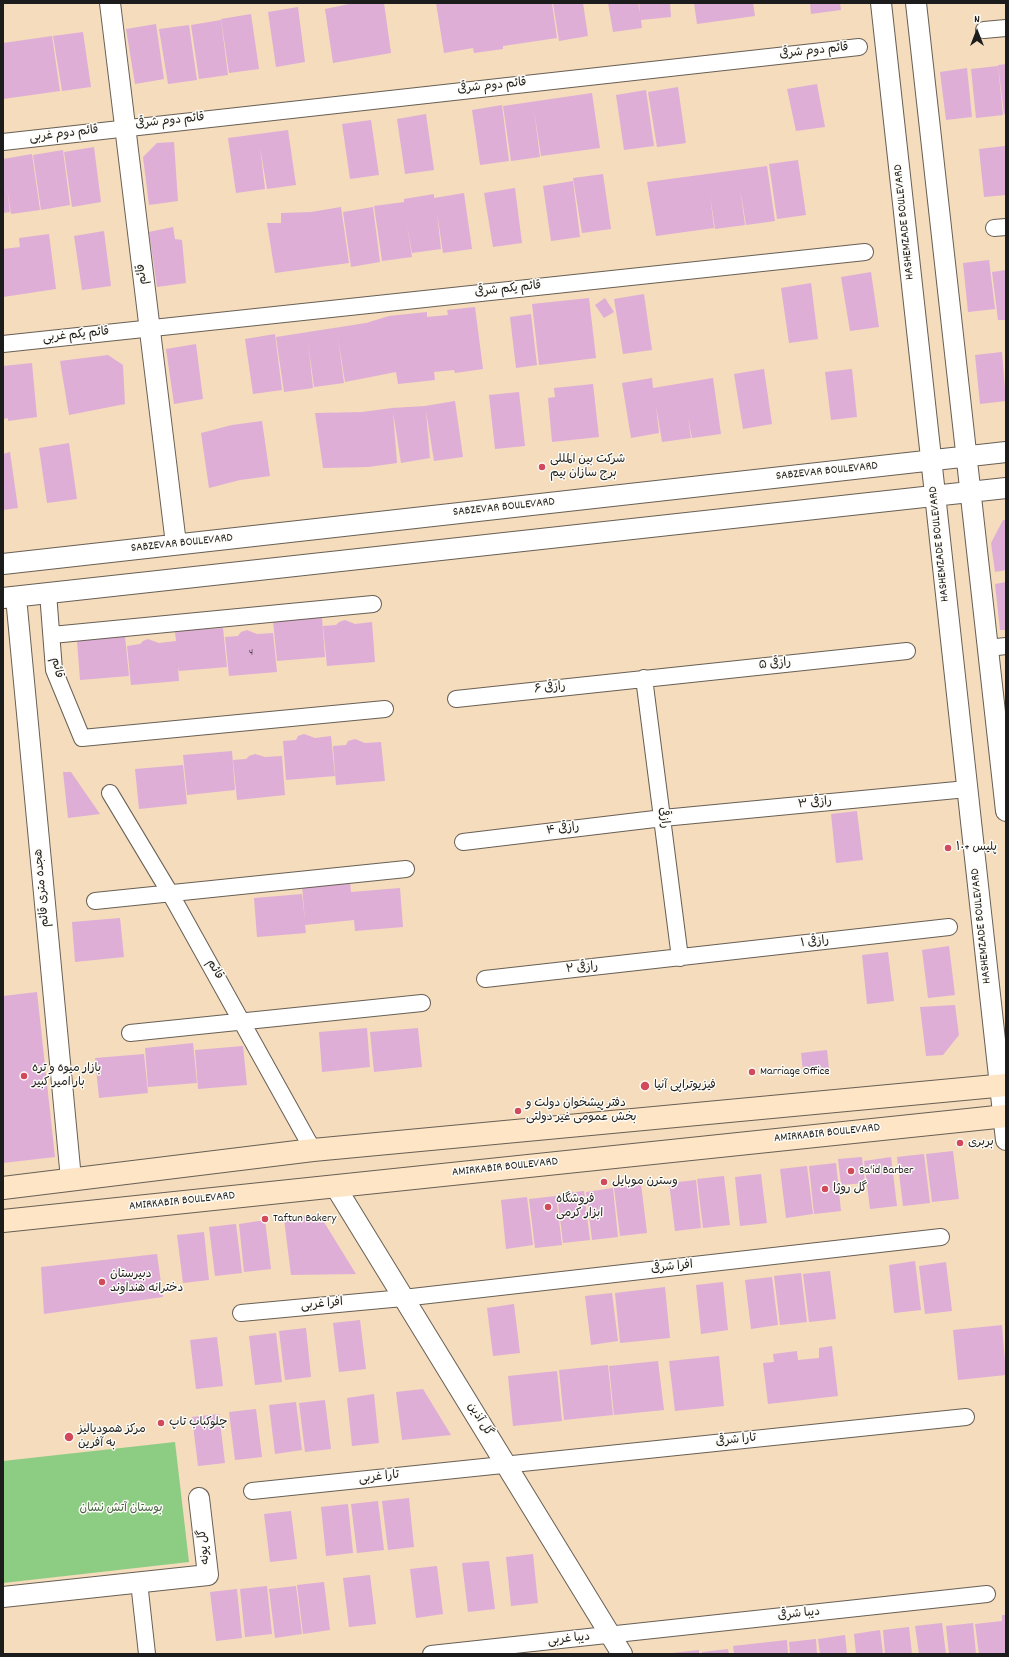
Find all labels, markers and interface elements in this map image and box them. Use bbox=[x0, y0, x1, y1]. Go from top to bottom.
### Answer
north arrow bbox=[957, 12, 997, 52]
text: N bbox=[974, 12, 980, 28]
street label: قائم دوم شرقی bbox=[779, 41, 849, 63]
street label: قائم دوم شرقی bbox=[457, 76, 527, 98]
street label: قائم دوم شرقی bbox=[135, 111, 205, 133]
street label: قائم دوم غربی bbox=[29, 124, 99, 146]
street label: HASHEMZADE BOULEVARD bbox=[892, 164, 918, 280]
street label: قائم bbox=[135, 263, 151, 285]
street label: قائم یکم شرقی bbox=[474, 279, 542, 301]
street label: قائم یکم غربی bbox=[42, 325, 110, 347]
place label: شرکت بین المللی برج سازان بیم bbox=[550, 453, 625, 481]
street label: SABZEVAR BOULEVARD bbox=[775, 459, 879, 485]
marker: شرکت بین المللی برج سازان بیم bbox=[537, 462, 547, 472]
street label: HASHEMZADE BOULEVARD bbox=[927, 486, 953, 602]
street label: SABZEVAR BOULEVARD bbox=[452, 495, 556, 521]
street label: SABZEVAR BOULEVARD bbox=[130, 531, 234, 557]
house number: 4 bbox=[249, 648, 253, 660]
street label: قائم bbox=[47, 656, 65, 680]
street label: رازقی ۵ bbox=[758, 656, 792, 674]
street label: رازقی ۶ bbox=[534, 680, 566, 698]
street label: رازقی ۳ bbox=[797, 795, 833, 813]
street label: رازقی bbox=[655, 807, 671, 829]
street label: رازقی ۴ bbox=[546, 821, 580, 839]
place label: پلیس +۱۰ bbox=[956, 841, 997, 855]
marker: پلیس +۱۰ bbox=[943, 843, 953, 853]
street label: هجده متری قائم bbox=[32, 848, 54, 928]
street label: HASHEMZADE BOULEVARD bbox=[969, 868, 995, 984]
street label: رازقی ۱ bbox=[800, 934, 830, 952]
street label: قائم bbox=[203, 957, 225, 983]
street label: رازقی ۲ bbox=[565, 960, 599, 978]
place label: بازار میوه و تره بار امیر کبیر bbox=[32, 1062, 101, 1090]
place label: Marriage Office bbox=[760, 1065, 830, 1079]
marker: Marriage Office bbox=[747, 1067, 757, 1077]
marker: بازار میوه و تره بار امیر کبیر bbox=[19, 1071, 29, 1081]
place label: فیزیوتراپی آنیا bbox=[654, 1079, 716, 1093]
marker: فیزیوتراپی آنیا bbox=[639, 1080, 651, 1092]
place label: دفتر پیشخوان دولت و بخش عمومی غیر دولتی bbox=[526, 1097, 637, 1125]
marker: دفتر پیشخوان دولت و بخش عمومی غیر دولتی bbox=[513, 1106, 523, 1116]
street label: AMIRKABIR BOULEVARD bbox=[773, 1121, 881, 1147]
place label: بربری bbox=[968, 1136, 994, 1150]
marker: بربری bbox=[955, 1138, 965, 1148]
street label: AMIRKABIR BOULEVARD bbox=[451, 1155, 559, 1181]
place label: Sa'id Barber bbox=[859, 1164, 914, 1178]
marker: Sa'id Barber bbox=[846, 1166, 856, 1176]
place label: وسترن موبایل bbox=[612, 1175, 678, 1189]
marker: وسترن موبایل bbox=[599, 1177, 609, 1187]
place label: گل روژا bbox=[833, 1182, 867, 1196]
marker: گل روژا bbox=[820, 1184, 830, 1194]
street label: AMIRKABIR BOULEVARD bbox=[128, 1189, 236, 1215]
place label: فروشگاه ابزار کرمی bbox=[556, 1193, 603, 1221]
marker: فروشگاه ابزار کرمی bbox=[543, 1202, 553, 1212]
place label: Taftun Bakery bbox=[273, 1212, 336, 1226]
marker: Taftun Bakery bbox=[260, 1214, 270, 1224]
street label: افرا شرقی bbox=[650, 1259, 694, 1277]
place label: دبیرستان دخترانه هنداوند bbox=[110, 1268, 183, 1296]
marker: دبیرستان دخترانه هنداوند bbox=[97, 1277, 107, 1287]
street label: افرا غربی bbox=[300, 1296, 344, 1314]
street label: گل آذین bbox=[463, 1401, 495, 1439]
place label: چلوکباب تاپ bbox=[169, 1416, 227, 1430]
marker: چلوکباب تاپ bbox=[156, 1418, 166, 1428]
place label: مرکز همودیالیز به آفرین bbox=[78, 1423, 146, 1451]
marker: مرکز همودیالیز به آفرین bbox=[63, 1431, 75, 1443]
street label: تارا شرقی bbox=[715, 1432, 757, 1450]
street label: تارا غربی bbox=[358, 1469, 400, 1487]
park label: بوستان آتش نشان bbox=[80, 1502, 162, 1516]
street label: گل پونه bbox=[196, 1529, 214, 1565]
street label: دیبا شرقی bbox=[777, 1606, 821, 1624]
street label: دیبا غربی bbox=[547, 1631, 591, 1649]

